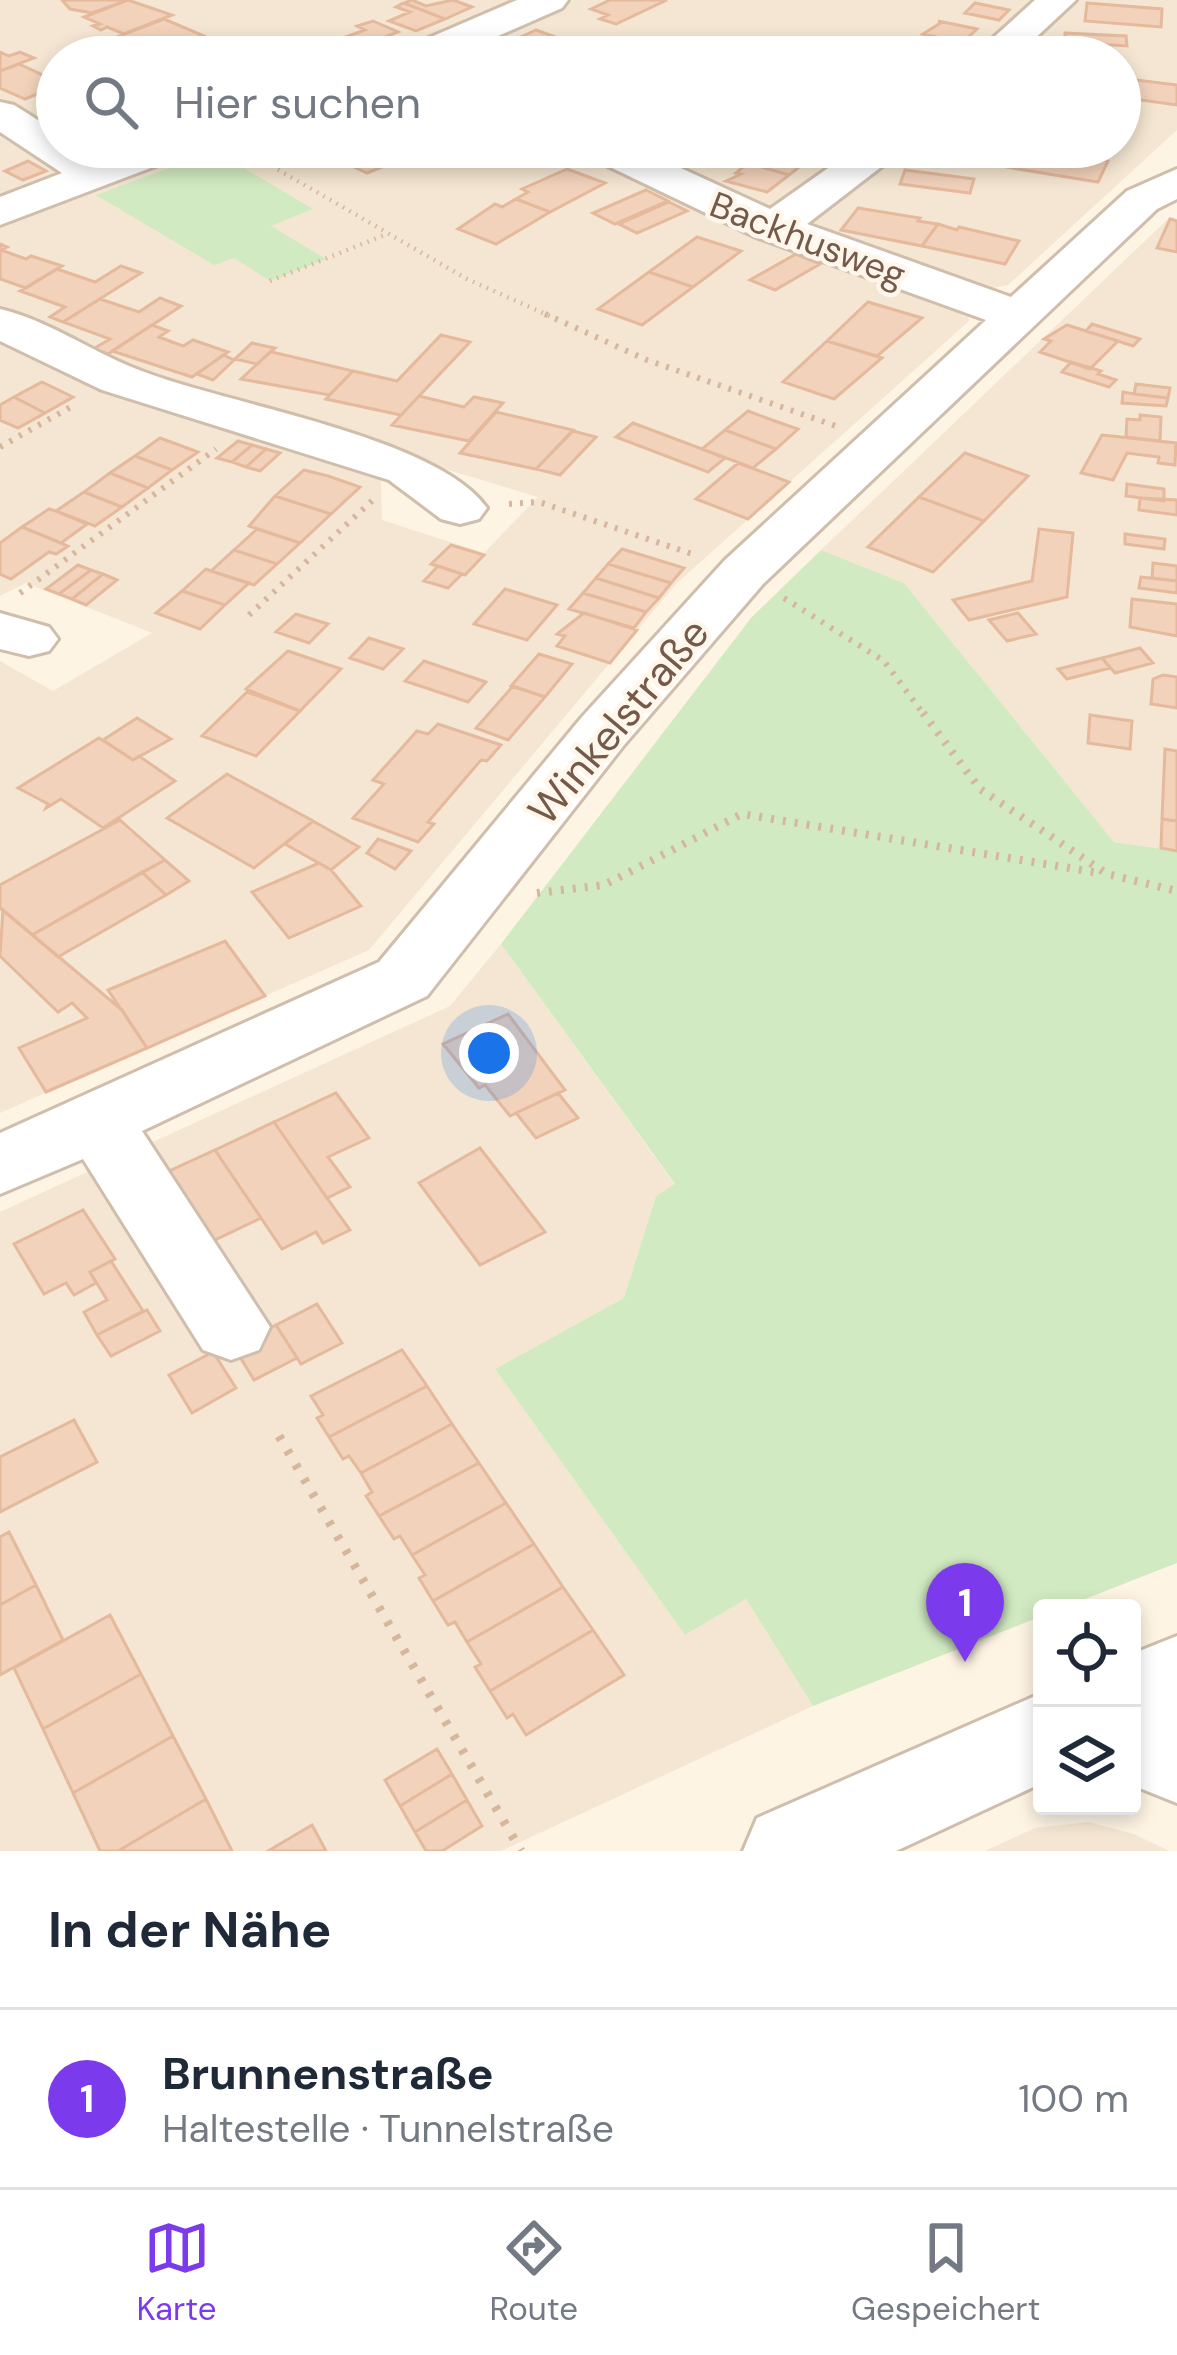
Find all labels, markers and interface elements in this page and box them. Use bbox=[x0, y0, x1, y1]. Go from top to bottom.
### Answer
search box bbox=[36, 36, 1141, 168]
icon: search bbox=[78, 69, 144, 135]
text: Hier suchen bbox=[174, 73, 421, 132]
street label: Backhusweg bbox=[703, 181, 912, 298]
street label: Winkelstraße bbox=[516, 606, 721, 836]
your location bbox=[459, 1023, 519, 1083]
pin: 1 bbox=[926, 1563, 1004, 1662]
map controls bbox=[1033, 1599, 1141, 1815]
button: locate bbox=[1033, 1599, 1141, 1707]
button: layers bbox=[1033, 1707, 1141, 1815]
text: In der Nähe bbox=[48, 1896, 332, 1963]
text: Brunnenstraße bbox=[162, 2044, 494, 2103]
text: 1 bbox=[80, 2073, 94, 2124]
text: 100 m bbox=[1018, 2073, 1129, 2124]
text: Haltestelle · Tunnelstraße bbox=[162, 2103, 614, 2154]
tab: Karte bbox=[137, 2215, 216, 2330]
tab: Route bbox=[490, 2215, 578, 2330]
tab: Gespeichert bbox=[851, 2215, 1040, 2330]

